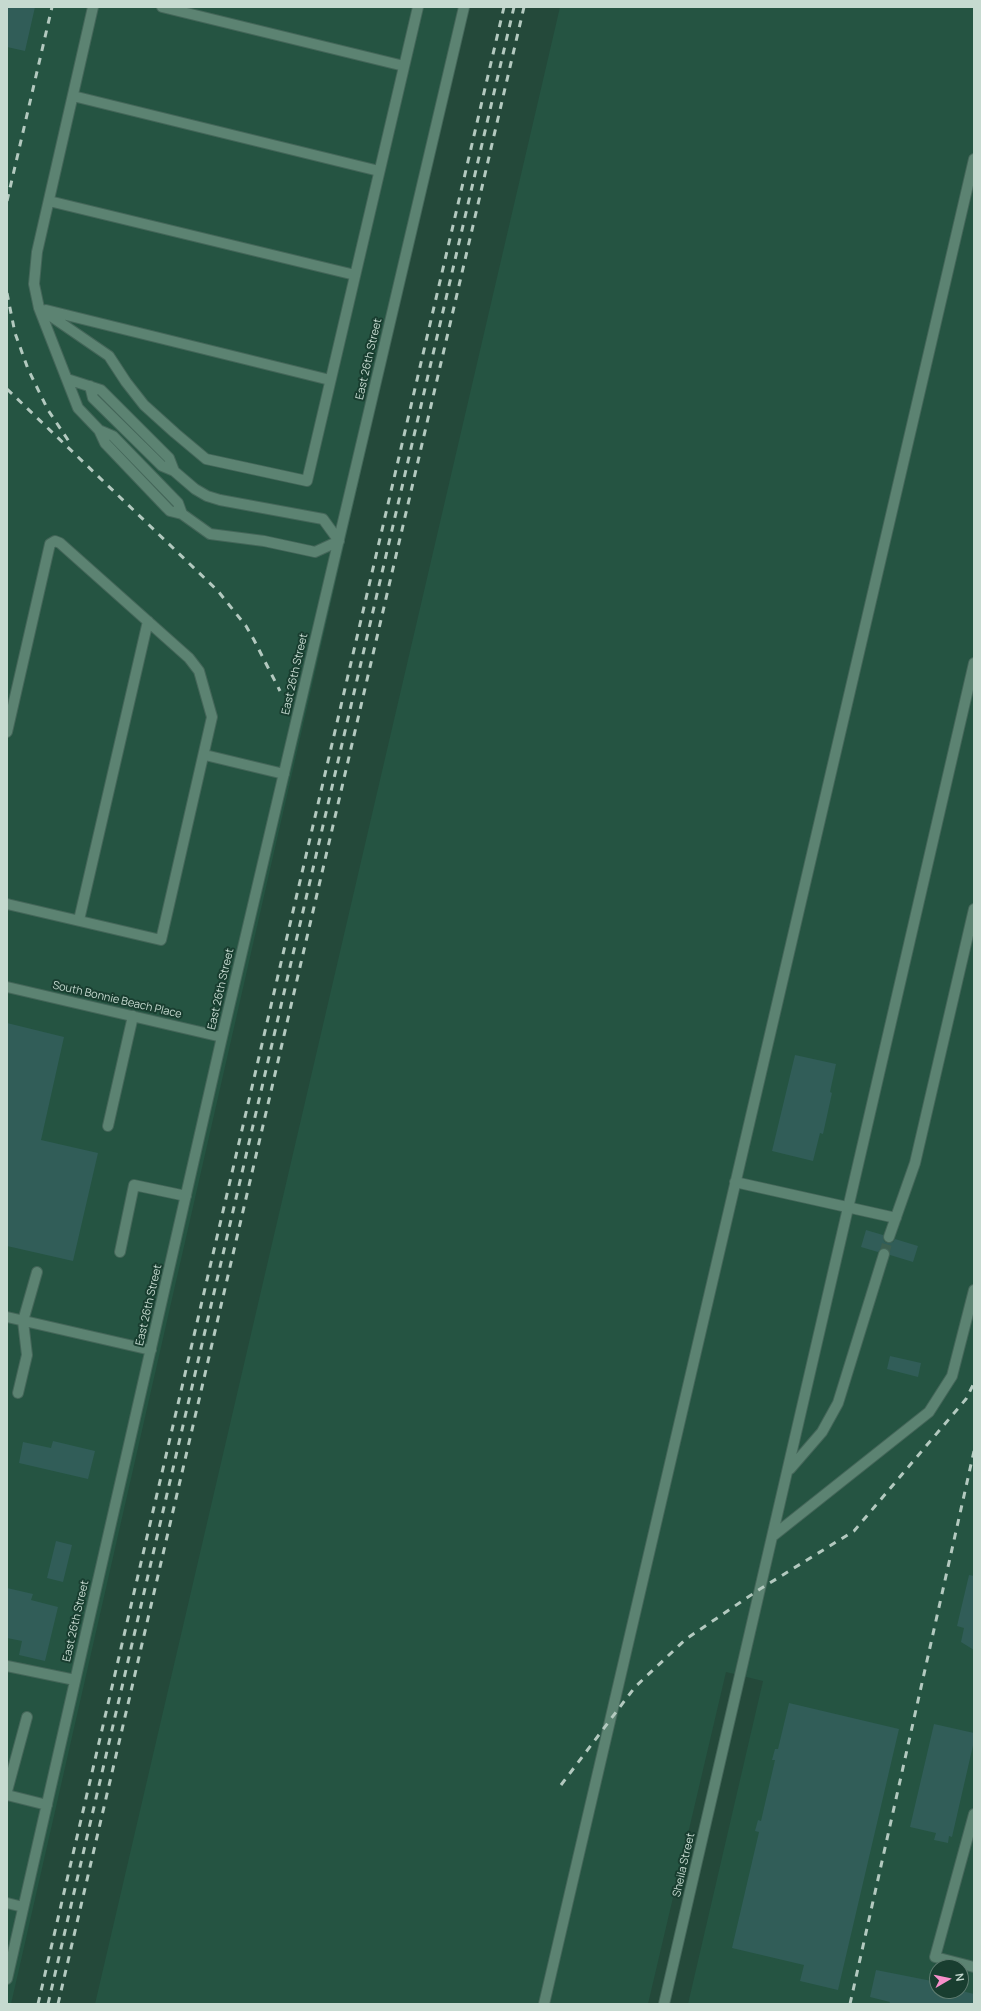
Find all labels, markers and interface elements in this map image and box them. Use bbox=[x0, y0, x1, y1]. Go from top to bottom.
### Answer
street label: East 26th Street bbox=[353, 317, 385, 401]
street label: East 26th Street bbox=[279, 632, 311, 716]
street label: East 26th Street bbox=[205, 947, 237, 1031]
street label: South Bonnie Beach Place bbox=[51, 979, 183, 1021]
street label: East 26th Street bbox=[133, 1263, 165, 1347]
street label: East 26th Street bbox=[60, 1579, 92, 1663]
street label: Sheila Street bbox=[670, 1832, 698, 1898]
north arrow bbox=[929, 1959, 969, 1999]
text: N bbox=[952, 1972, 968, 1982]

